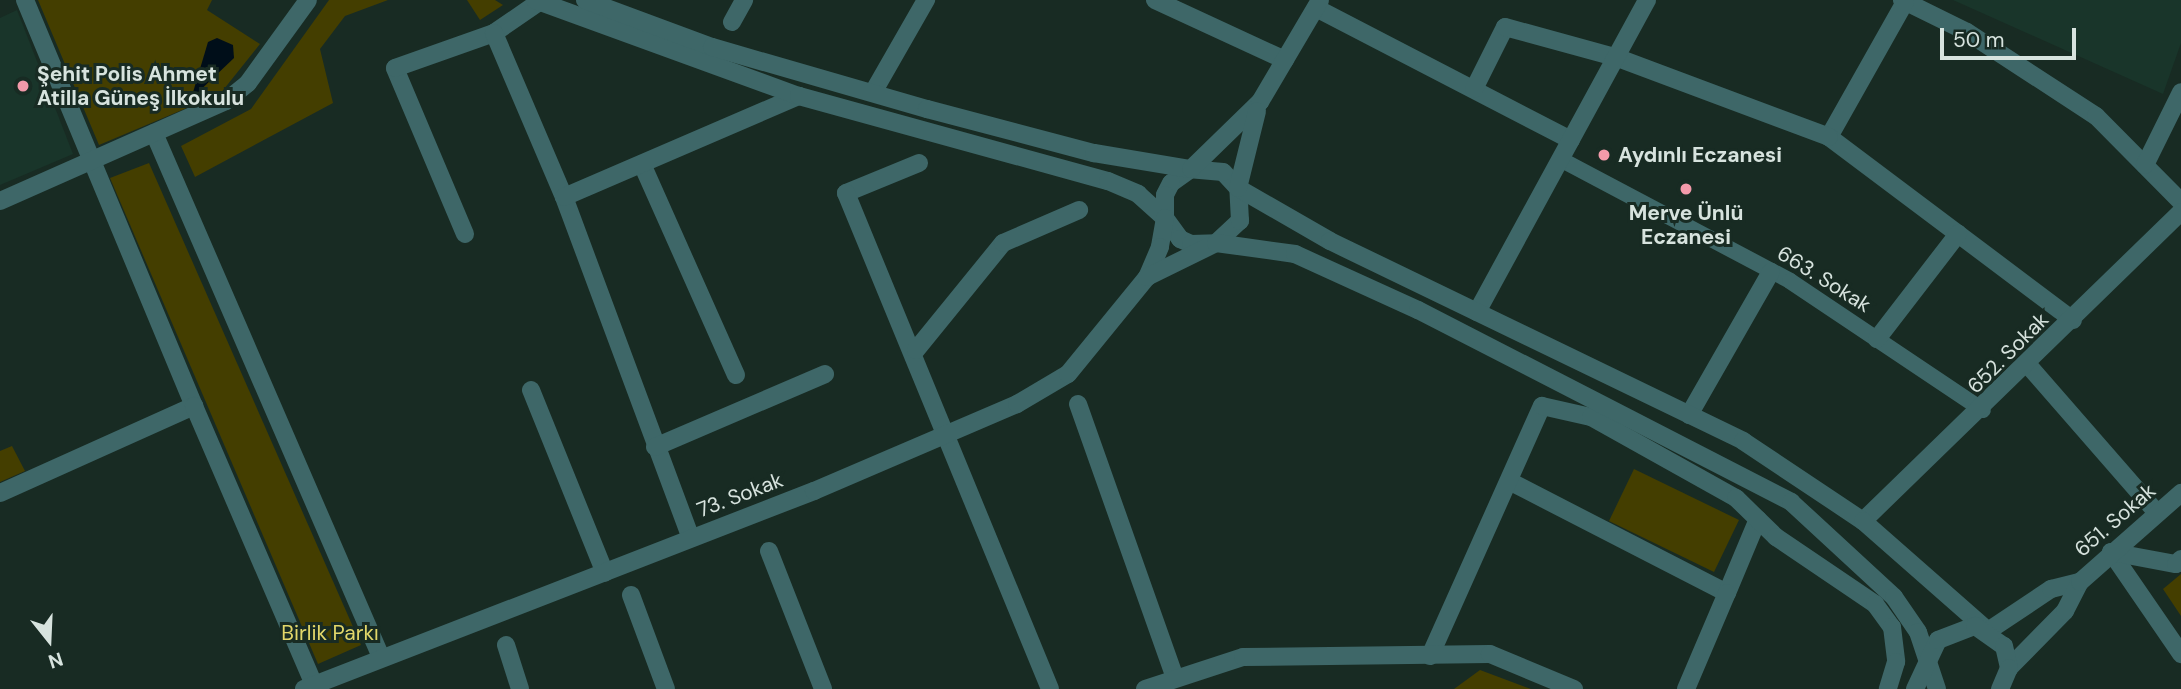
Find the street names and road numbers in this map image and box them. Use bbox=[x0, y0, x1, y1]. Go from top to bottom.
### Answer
street label: 663. Sokak bbox=[1773, 240, 1875, 318]
street label: 652. Sokak bbox=[1962, 307, 2054, 399]
street label: 73. Sokak bbox=[693, 467, 787, 523]
street label: 651. Sokak bbox=[2069, 478, 2161, 562]

